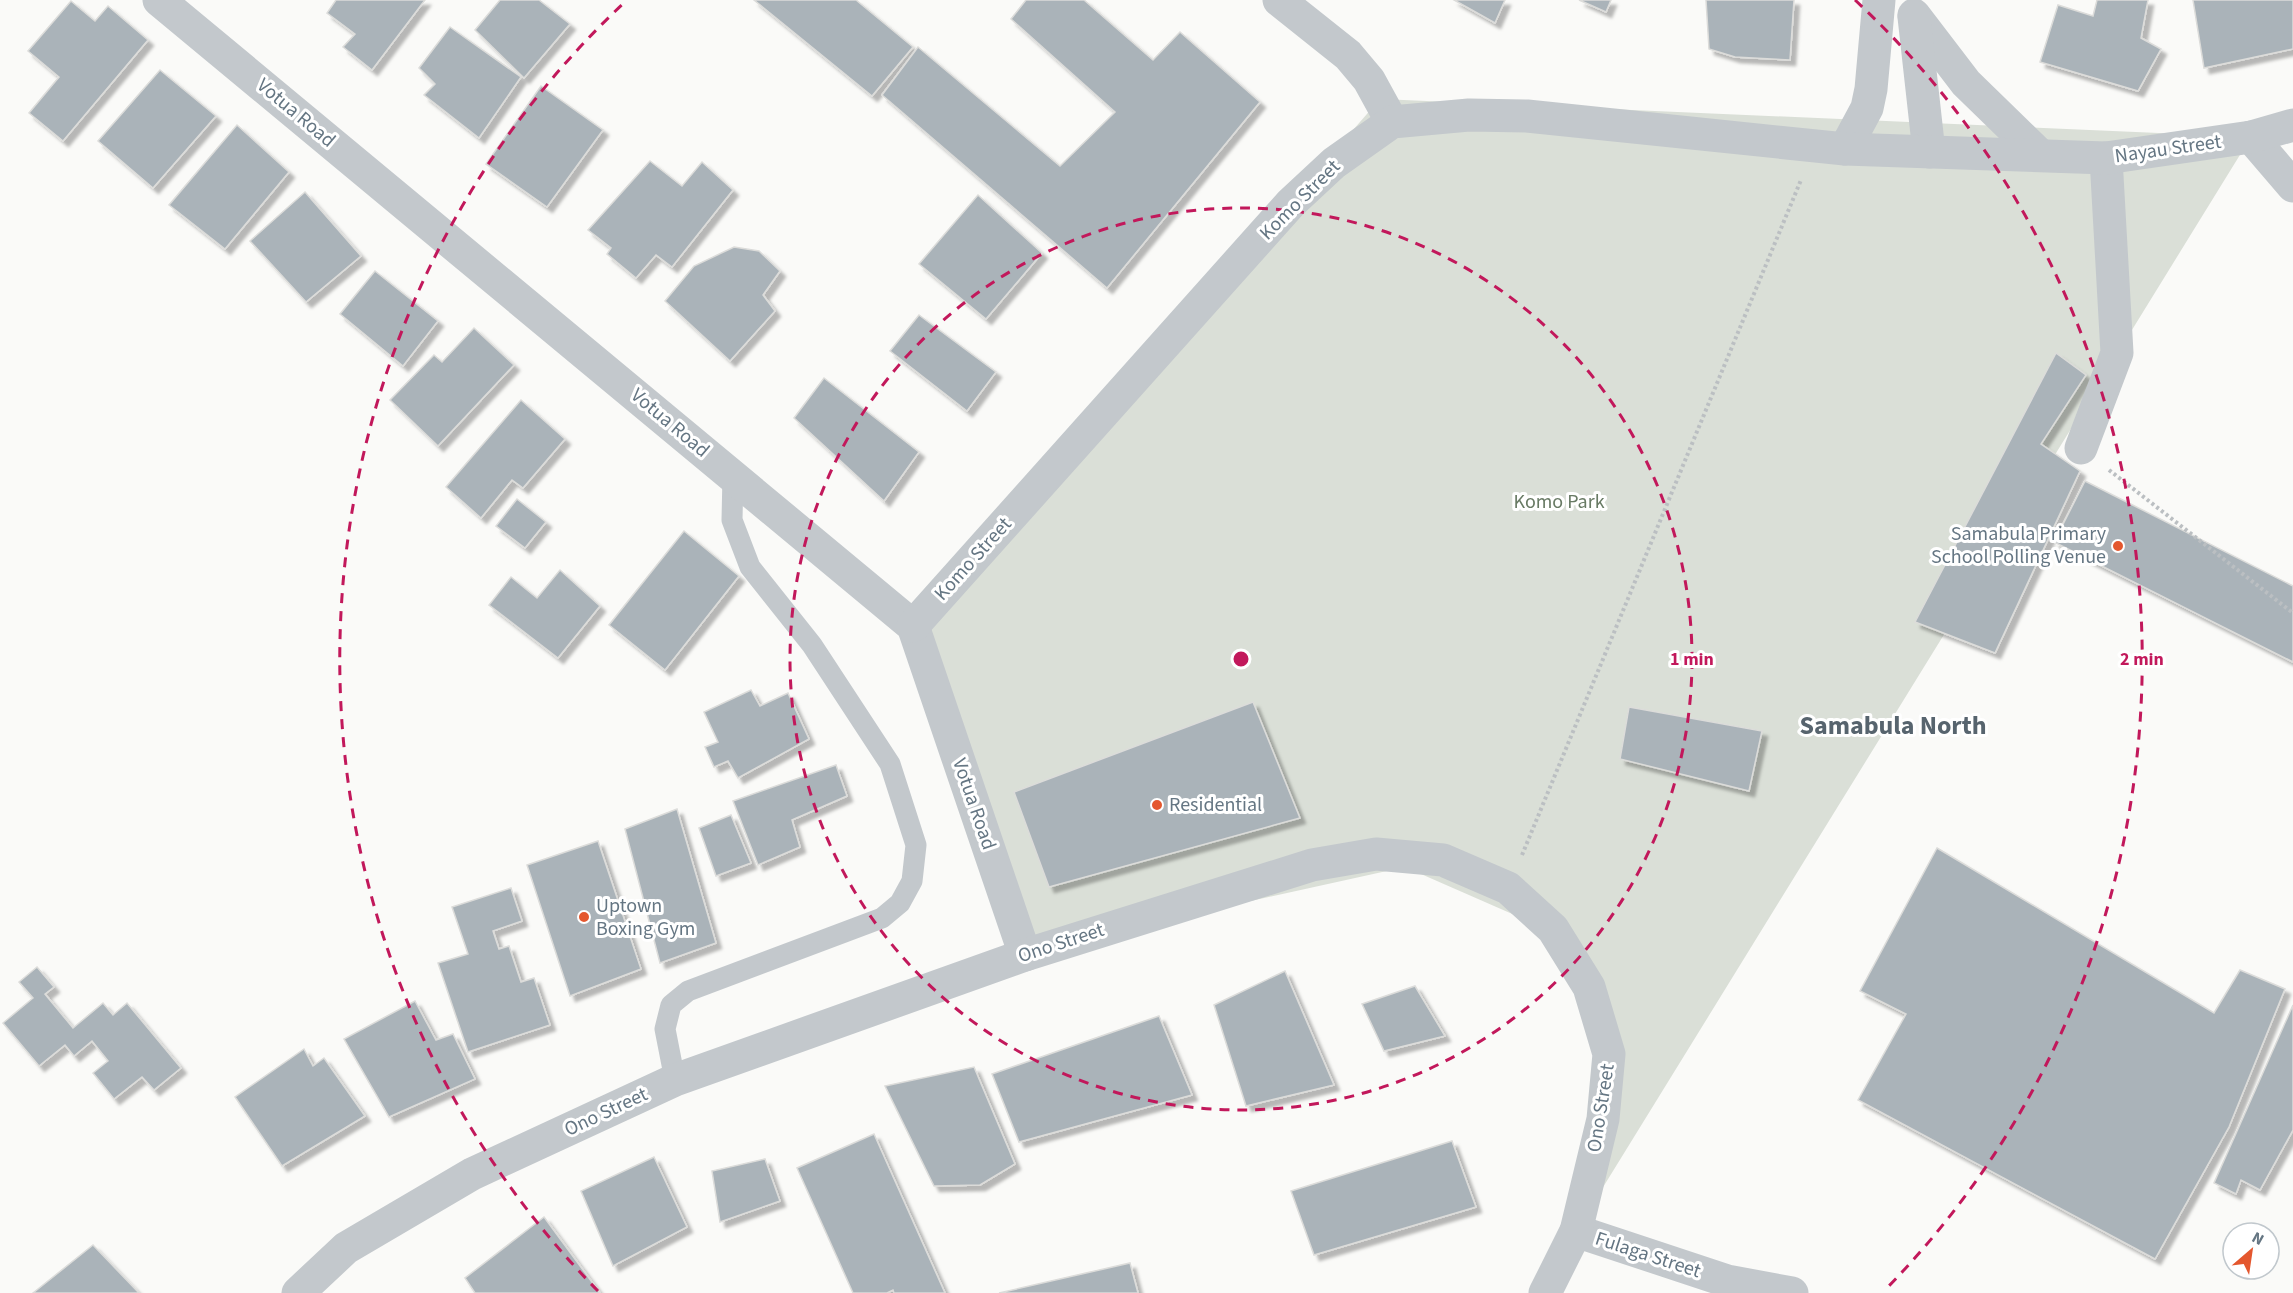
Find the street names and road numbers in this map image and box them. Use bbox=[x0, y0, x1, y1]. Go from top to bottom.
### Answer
street label: Votua Road bbox=[251, 72, 341, 154]
street label: Nayau Street bbox=[2113, 128, 2223, 170]
street label: Komo Street bbox=[1253, 153, 1347, 247]
street label: Votua Road bbox=[625, 382, 715, 464]
street label: Komo Street bbox=[928, 511, 1018, 607]
street label: Votua Road bbox=[945, 754, 1003, 854]
street label: Ono Street bbox=[1014, 916, 1108, 970]
street label: Ono Street bbox=[1580, 1062, 1622, 1154]
street label: Ono Street bbox=[560, 1080, 653, 1144]
street label: Fulaga Street bbox=[1592, 1225, 1705, 1285]

